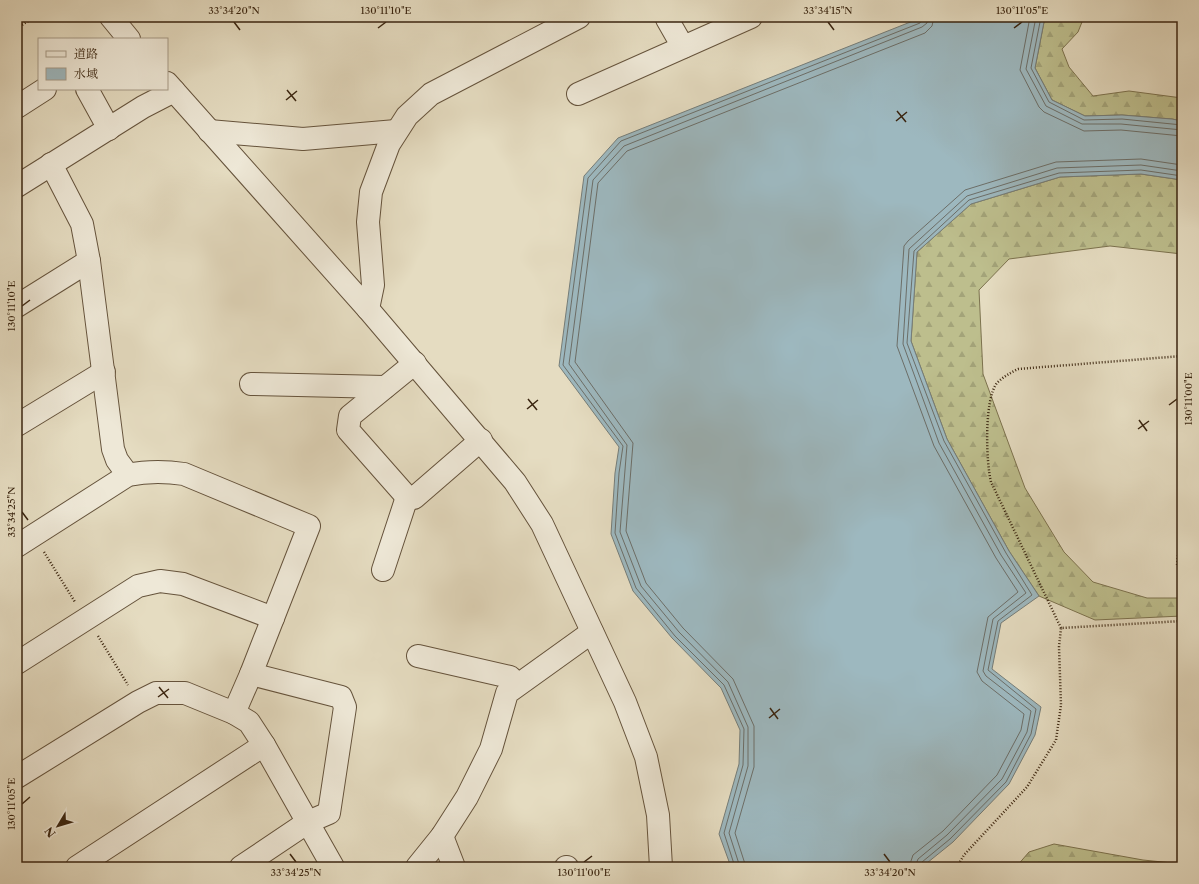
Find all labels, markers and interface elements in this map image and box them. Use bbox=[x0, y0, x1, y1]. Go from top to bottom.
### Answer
text: 33°34'20"N bbox=[208, 4, 260, 17]
text: 130°11'10"E bbox=[361, 4, 412, 17]
text: 33°34'15"N bbox=[803, 4, 853, 17]
text: 130°11'05"E bbox=[996, 4, 1048, 17]
legend bbox=[38, 38, 168, 90]
text: 道路 bbox=[74, 46, 98, 61]
text: 水域 bbox=[74, 66, 98, 81]
text: 130°11'10"E bbox=[5, 280, 18, 331]
text: 130°11'00"E bbox=[1182, 372, 1195, 426]
text: 33°34'25"N bbox=[5, 487, 18, 537]
text: 130°11'05"E bbox=[5, 778, 18, 830]
north arrow bbox=[38, 806, 78, 846]
text: N bbox=[41, 824, 59, 840]
text: 33°34'25"N bbox=[271, 866, 321, 879]
text: 130°11'00"E bbox=[557, 866, 611, 879]
text: 33°34'20"N bbox=[864, 866, 916, 879]

